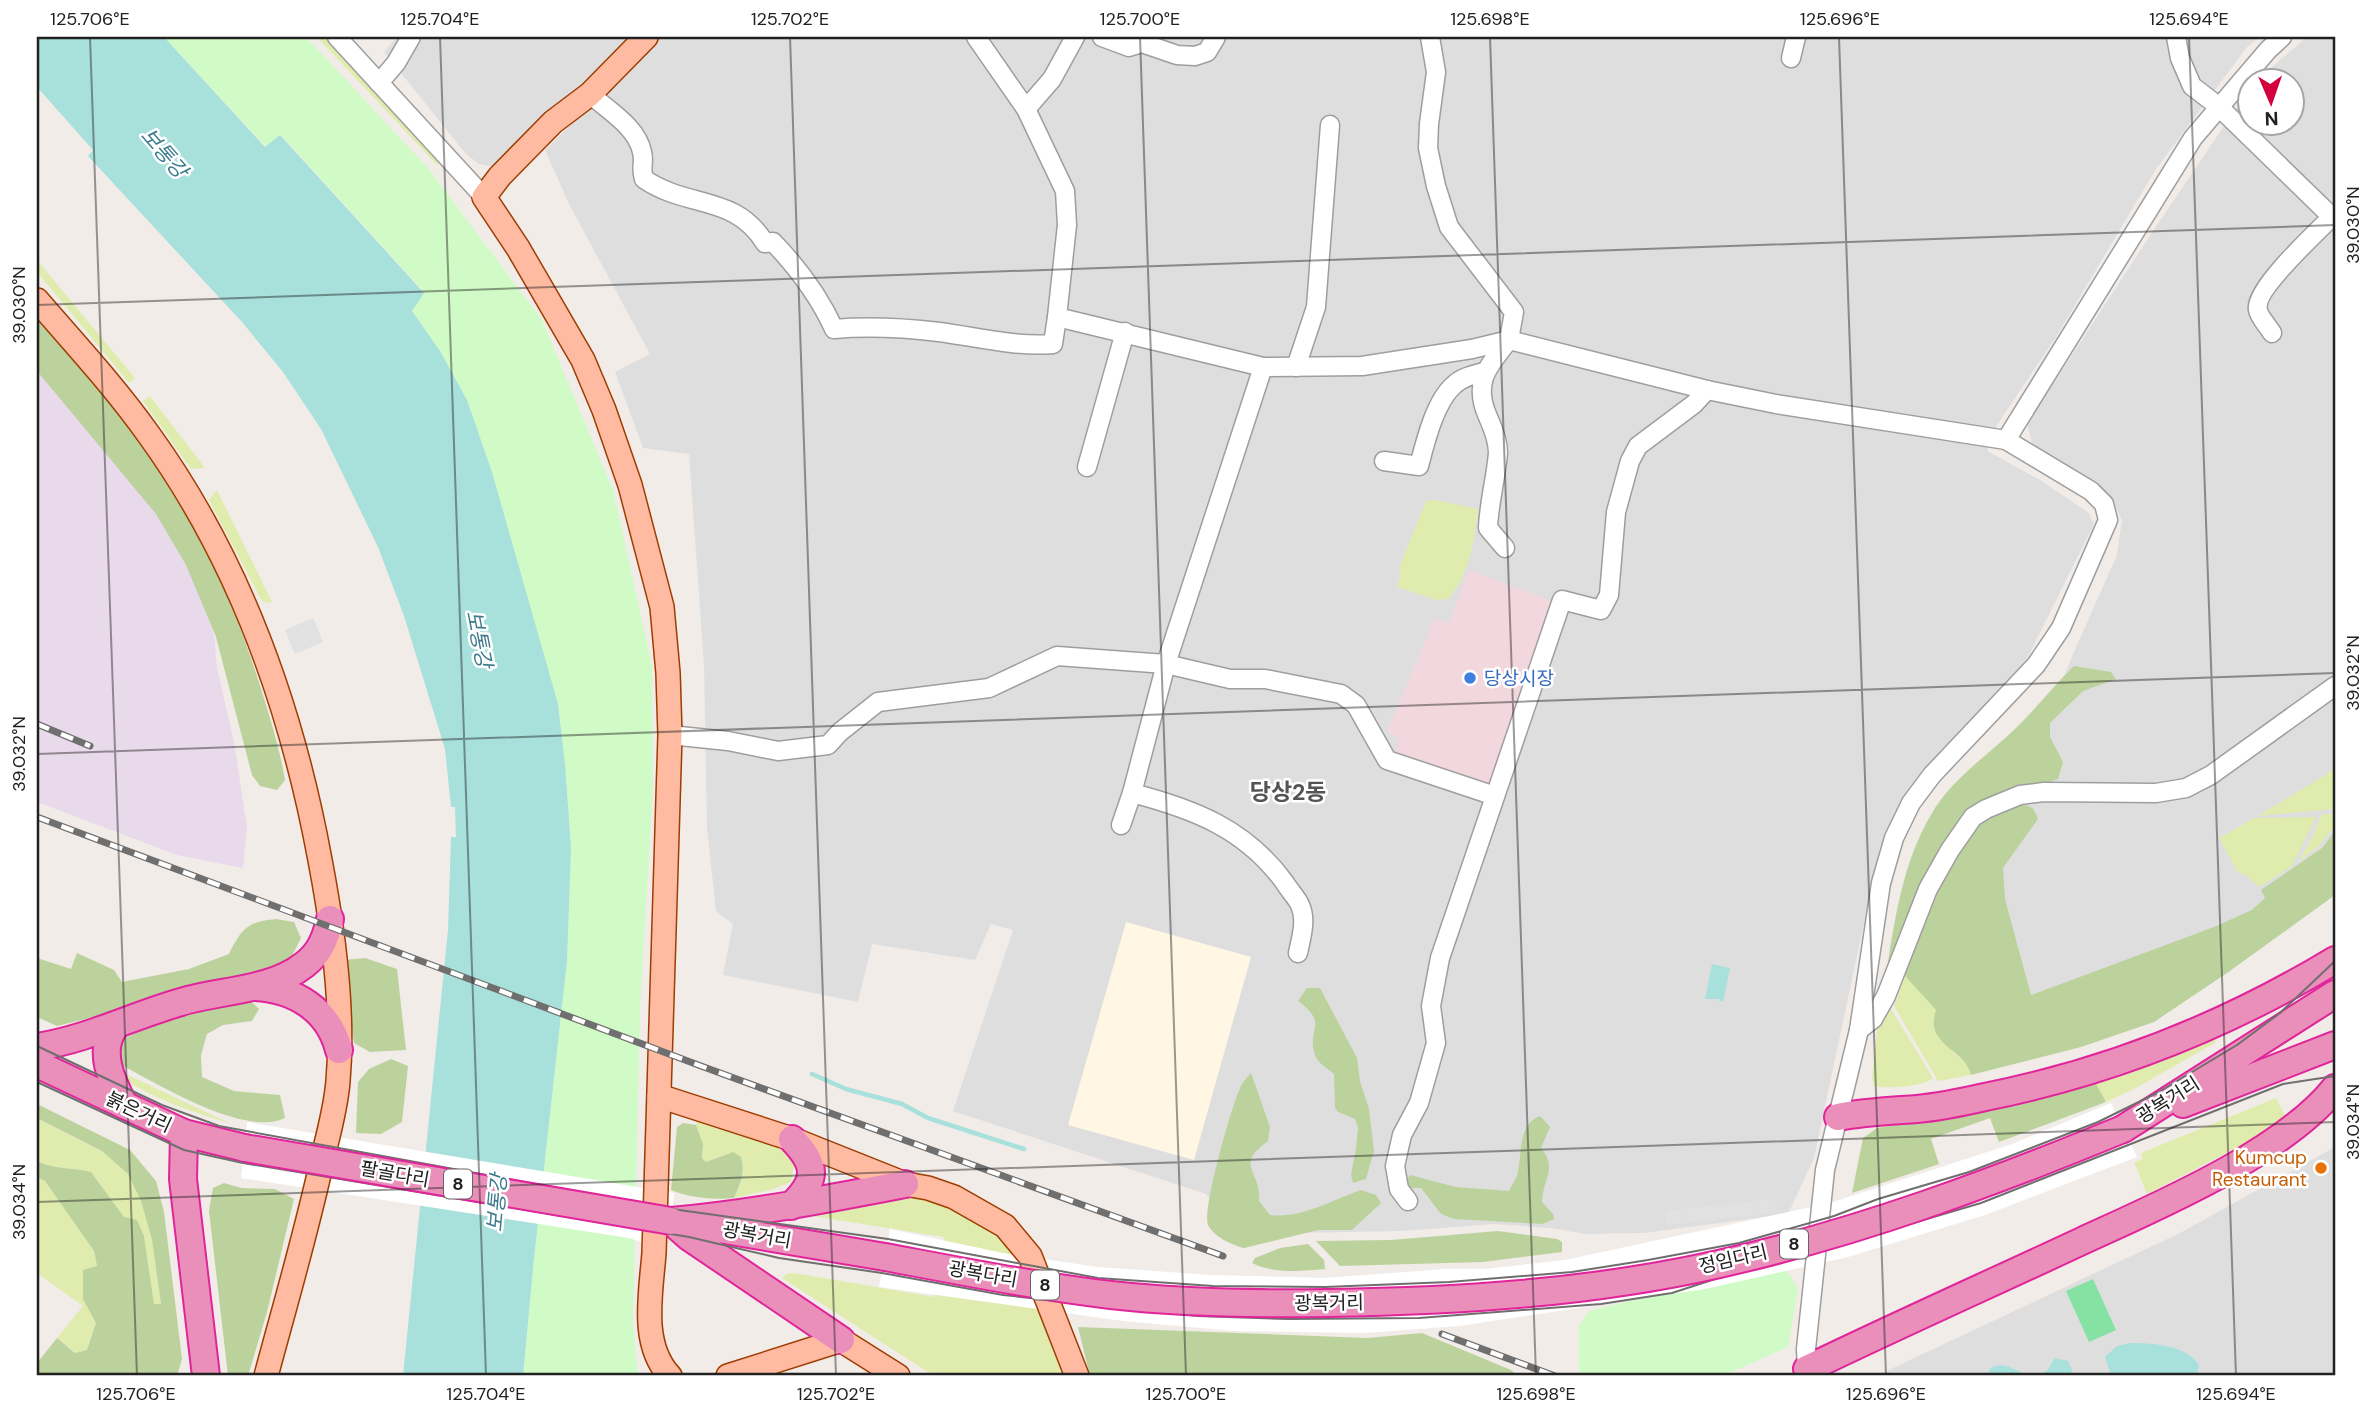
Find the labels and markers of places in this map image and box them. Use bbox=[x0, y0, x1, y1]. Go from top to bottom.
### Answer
place label: 당상시장 bbox=[1484, 666, 1554, 691]
marker: 당상시장 bbox=[1462, 670, 1478, 686]
place label: Kumcup Restaurant bbox=[2212, 1145, 2307, 1192]
marker: Kumcup Restaurant bbox=[2313, 1160, 2329, 1176]

